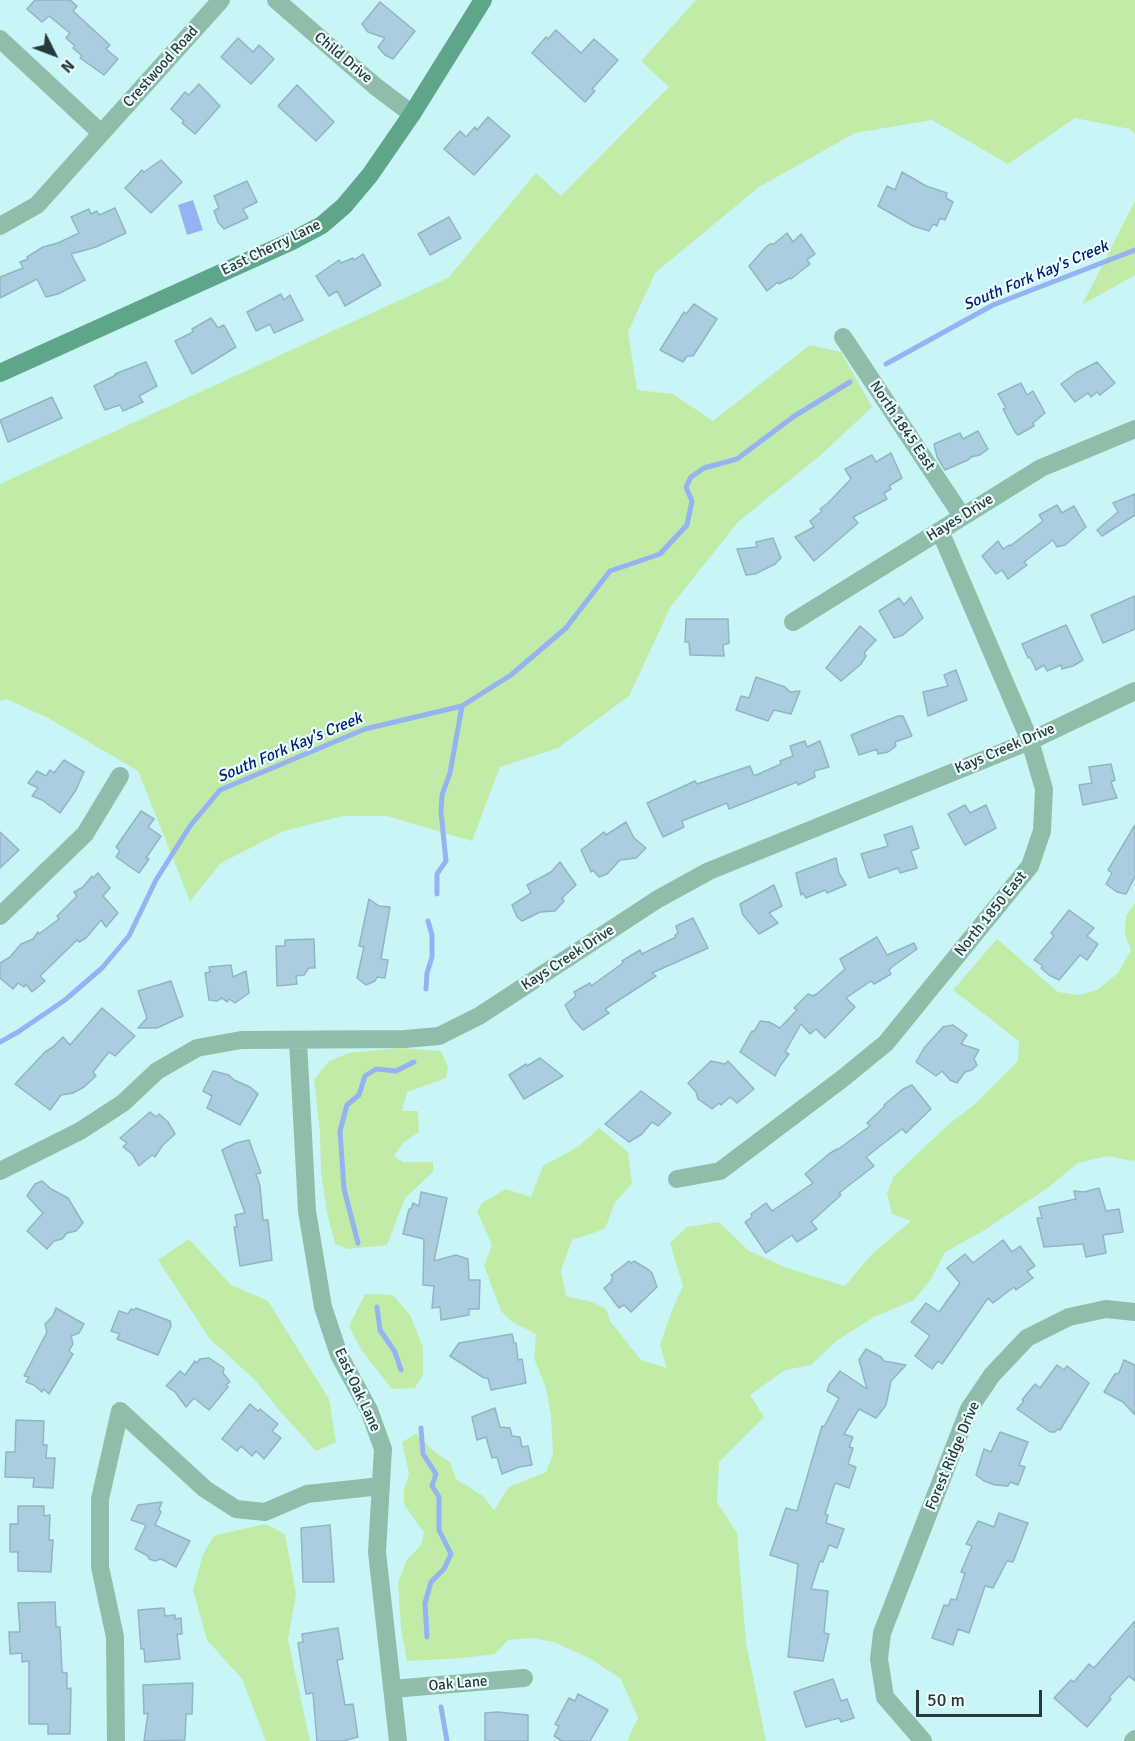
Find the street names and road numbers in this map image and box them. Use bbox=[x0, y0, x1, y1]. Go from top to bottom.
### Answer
street label: Crestwood Road bbox=[120, 23, 202, 111]
street label: Child Drive bbox=[310, 28, 376, 88]
street label: East Cherry Lane bbox=[218, 216, 324, 280]
street label: North 1845 East bbox=[865, 378, 939, 474]
street label: Hayes Drive bbox=[923, 490, 997, 546]
street label: Kays Creek Drive bbox=[952, 720, 1058, 778]
street label: North 1850 East bbox=[951, 868, 1031, 960]
street label: Kays Creek Drive bbox=[518, 921, 618, 995]
street label: East Oak Lane bbox=[330, 1345, 384, 1435]
street label: Forest Ridge Drive bbox=[922, 1399, 984, 1513]
street label: Oak Lane bbox=[428, 1672, 488, 1696]

